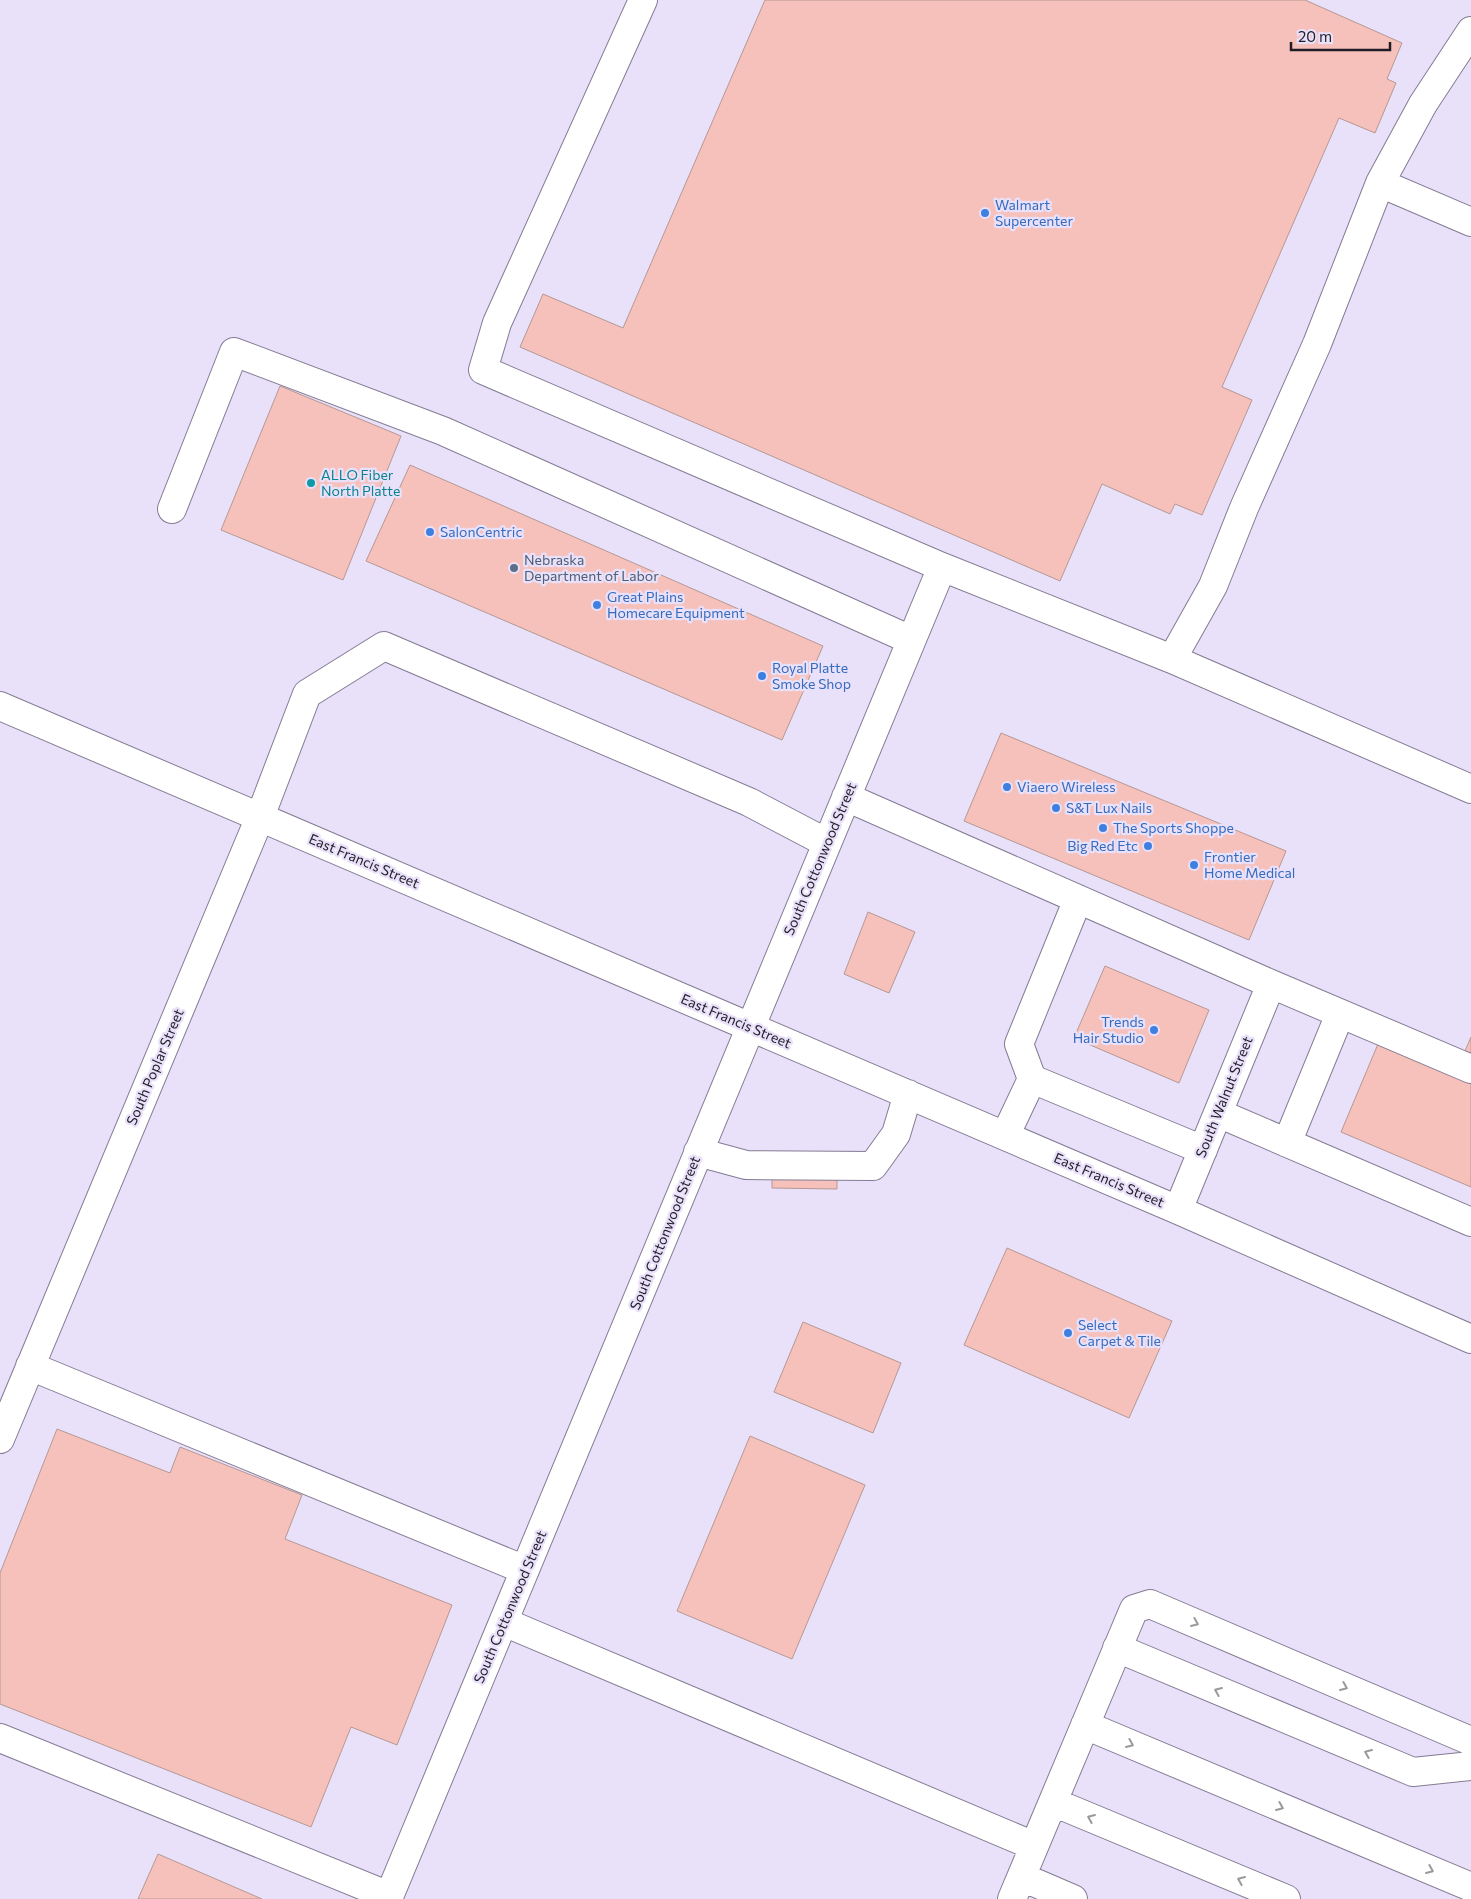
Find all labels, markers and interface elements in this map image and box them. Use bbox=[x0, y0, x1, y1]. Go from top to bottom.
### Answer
scale bar bbox=[1291, 20, 1390, 52]
text: 20 m bbox=[1298, 27, 1332, 45]
place label: Walmart Supercenter bbox=[995, 196, 1073, 229]
marker: Walmart Supercenter bbox=[979, 207, 991, 219]
place label: ALLO Fiber North Platte bbox=[321, 466, 400, 499]
marker: ALLO Fiber North Platte bbox=[305, 477, 317, 489]
place label: SalonCentric bbox=[440, 523, 522, 540]
marker: SalonCentric bbox=[424, 526, 436, 538]
place label: Nebraska Department of Labor bbox=[524, 551, 659, 584]
marker: Nebraska Department of Labor bbox=[508, 562, 520, 574]
place label: Great Plains Homecare Equipment bbox=[607, 588, 745, 621]
marker: Great Plains Homecare Equipment bbox=[591, 599, 603, 611]
place label: Royal Platte Smoke Shop bbox=[772, 659, 851, 692]
marker: Royal Platte Smoke Shop bbox=[756, 670, 768, 682]
place label: Viaero Wireless bbox=[1017, 778, 1116, 795]
street label: South Cottonwood Street bbox=[780, 780, 860, 938]
marker: Viaero Wireless bbox=[1001, 781, 1013, 793]
place label: S&T Lux Nails bbox=[1066, 799, 1152, 816]
marker: S&T Lux Nails bbox=[1050, 802, 1062, 814]
place label: The Sports Shoppe bbox=[1113, 819, 1234, 836]
marker: The Sports Shoppe bbox=[1097, 822, 1109, 834]
street label: East Francis Street bbox=[306, 830, 422, 892]
place label: Big Red Etc bbox=[1067, 837, 1138, 854]
marker: Big Red Etc bbox=[1142, 840, 1154, 852]
place label: Frontier Home Medical bbox=[1204, 848, 1295, 881]
marker: Frontier Home Medical bbox=[1188, 859, 1200, 871]
street label: East Francis Street bbox=[678, 990, 794, 1052]
street label: South Poplar Street bbox=[122, 1006, 187, 1128]
place label: Trends Hair Studio bbox=[1073, 1013, 1144, 1046]
marker: Trends Hair Studio bbox=[1148, 1024, 1160, 1036]
street label: South Walnut Street bbox=[1191, 1034, 1256, 1160]
street label: East Francis Street bbox=[1051, 1149, 1167, 1211]
street label: South Cottonwood Street bbox=[626, 1153, 703, 1312]
place label: Select Carpet & Tile bbox=[1078, 1316, 1161, 1349]
marker: Select Carpet & Tile bbox=[1062, 1327, 1074, 1339]
street label: South Cottonwood Street bbox=[470, 1528, 550, 1686]
one-way arrow bbox=[1190, 1618, 1198, 1628]
one-way arrow bbox=[1339, 1680, 1348, 1691]
one-way arrow bbox=[1214, 1686, 1223, 1697]
one-way arrow bbox=[1125, 1737, 1134, 1748]
one-way arrow bbox=[1364, 1749, 1373, 1760]
one-way arrow bbox=[1275, 1800, 1284, 1811]
one-way arrow bbox=[1087, 1813, 1096, 1824]
one-way arrow bbox=[1425, 1863, 1434, 1874]
one-way arrow bbox=[1237, 1876, 1246, 1887]

